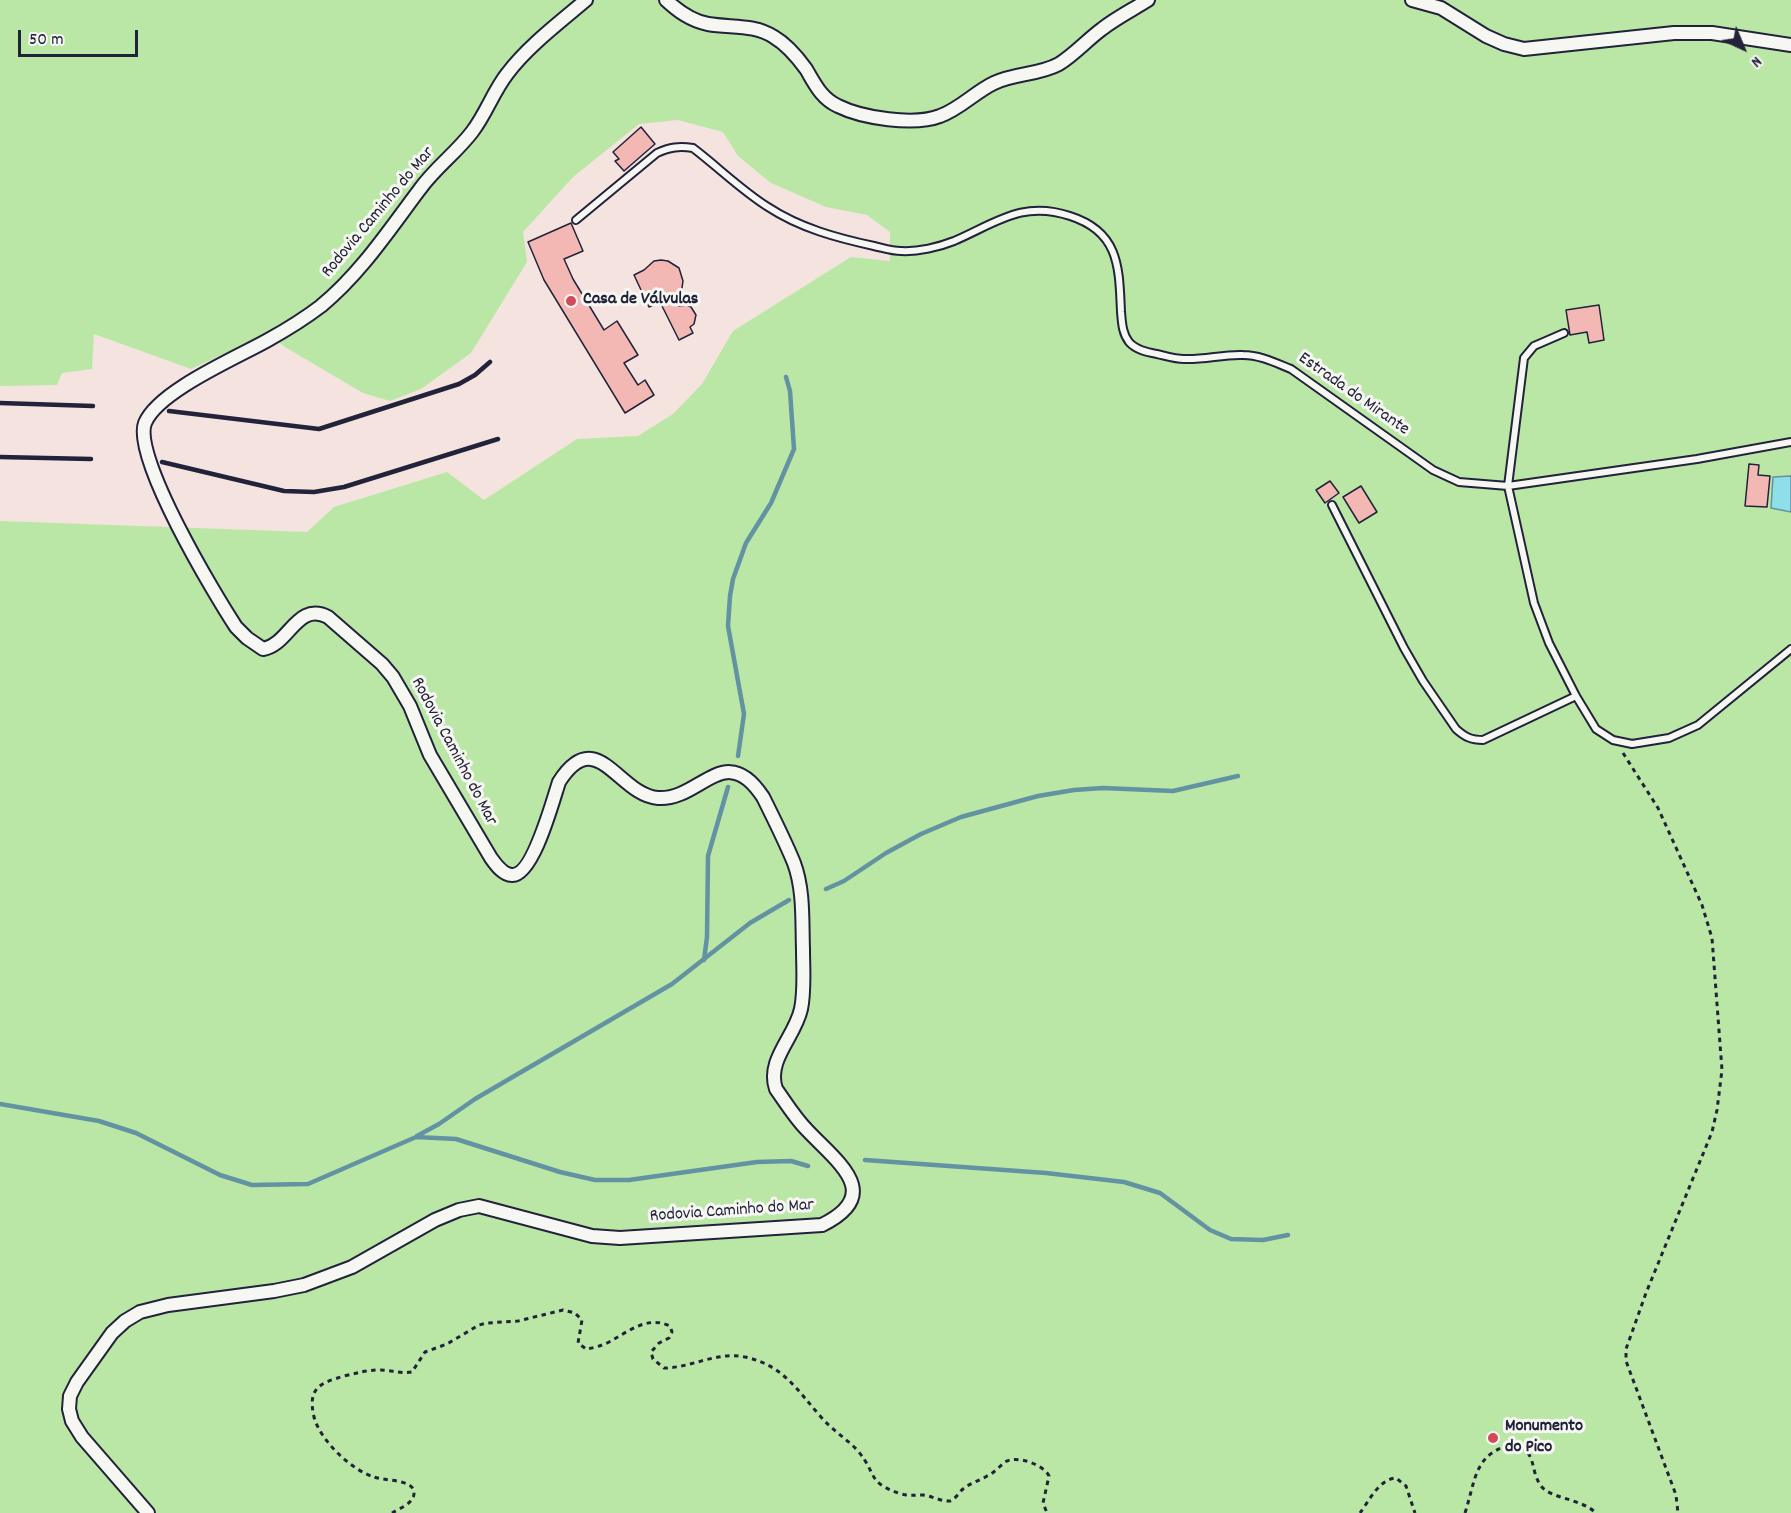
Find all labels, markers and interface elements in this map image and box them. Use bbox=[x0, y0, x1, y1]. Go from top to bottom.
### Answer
scale bar bbox=[21, 18, 141, 56]
north arrow bbox=[1713, 18, 1773, 78]
text: 50 m bbox=[29, 28, 64, 53]
text: N bbox=[1745, 50, 1767, 72]
street label: Rodovia Caminho do Mar bbox=[318, 143, 440, 283]
place label: Casa de Válvulas bbox=[583, 290, 698, 312]
marker: Casa de Válvulas bbox=[564, 294, 578, 308]
street label: Estrada do Mirante bbox=[1293, 349, 1413, 441]
street label: Rodovia Caminho do Mar bbox=[405, 674, 501, 830]
street label: Rodovia Caminho do Mar bbox=[649, 1195, 815, 1229]
place label: Monumento do Pico bbox=[1505, 1417, 1583, 1460]
marker: Monumento do Pico bbox=[1486, 1431, 1500, 1445]

